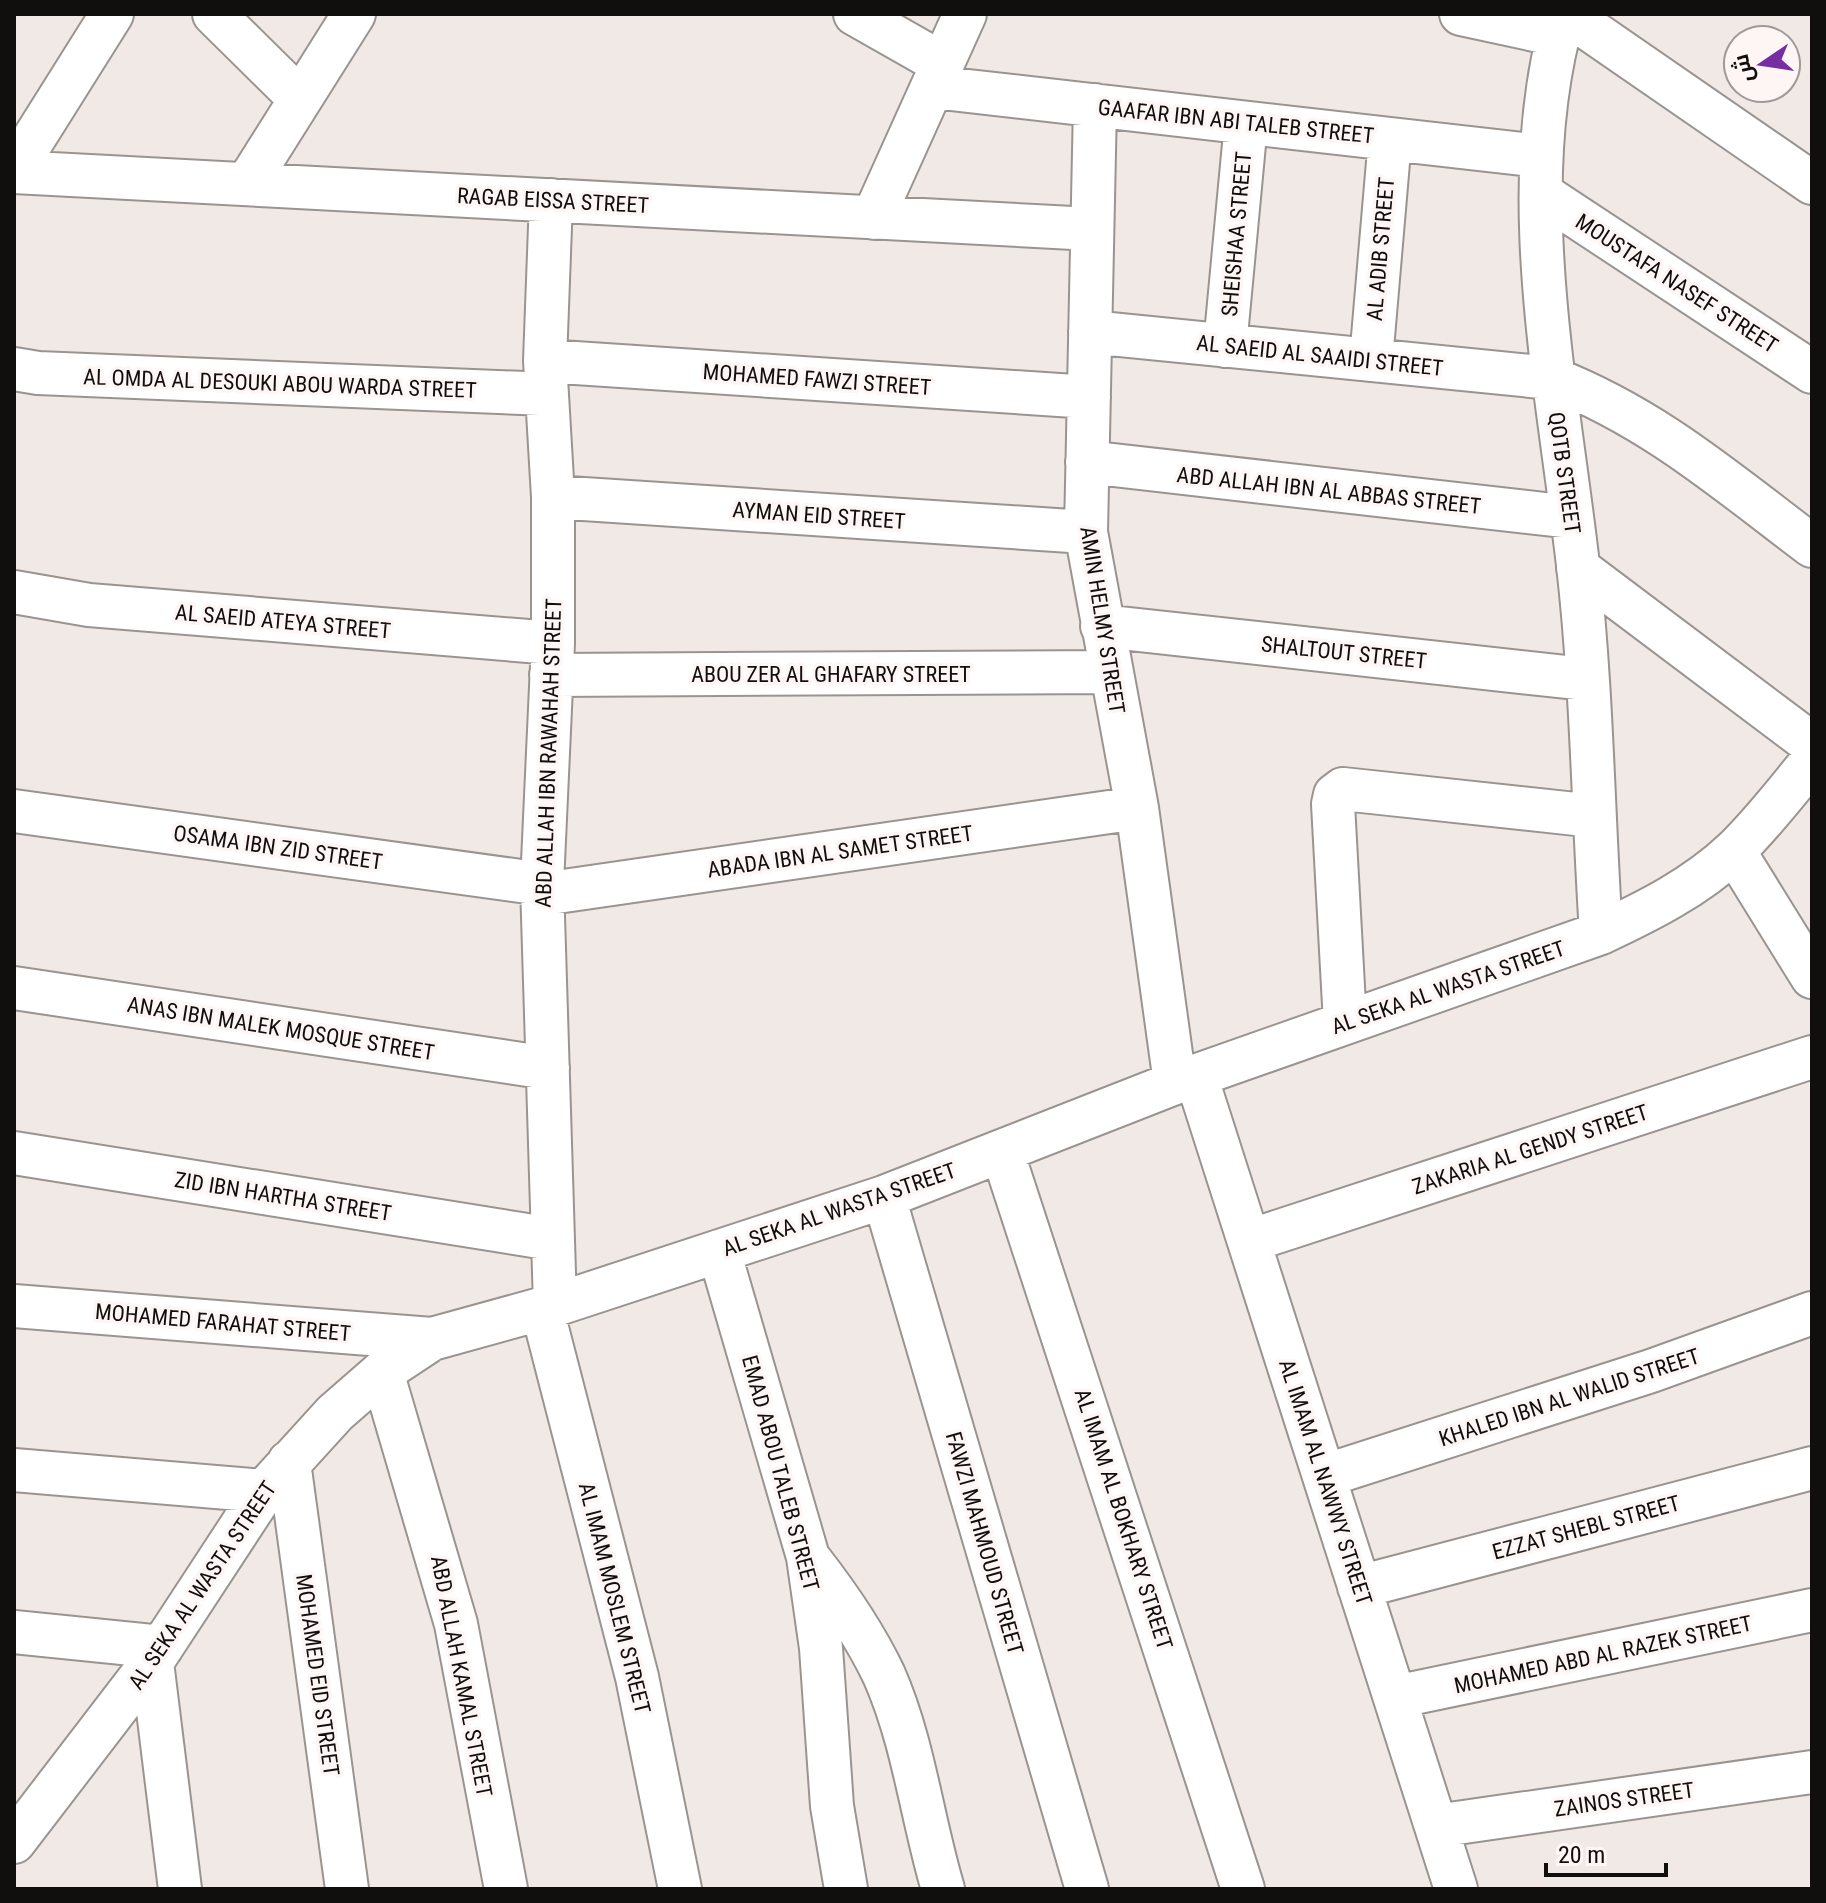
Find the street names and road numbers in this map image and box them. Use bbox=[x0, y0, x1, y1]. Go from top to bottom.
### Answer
street label: GAAFAR IBN ABI TALEB STREET bbox=[1097, 95, 1375, 148]
street label: SHEISHAA STREET bbox=[1217, 151, 1256, 317]
street label: AL ADIB STREET bbox=[1362, 176, 1399, 322]
street label: RAGAB EISSA STREET bbox=[456, 183, 650, 218]
street label: MOUSTAFA NASEF STREET bbox=[1571, 209, 1782, 358]
street label: AL SAEID AL SAAIDI STREET bbox=[1195, 330, 1445, 381]
street label: MOHAMED FAWZI STREET bbox=[702, 359, 932, 400]
street label: AL OMDA AL DESOUKI ABOU WARDA STREET bbox=[83, 364, 477, 403]
street label: QOTB STREET bbox=[1544, 411, 1585, 536]
street label: ABD ALLAH IBN AL ABBAS STREET bbox=[1176, 462, 1482, 519]
street label: AYMAN EID STREET bbox=[732, 497, 906, 534]
street label: AMIN HELMY STREET bbox=[1075, 525, 1130, 716]
street label: ABD ALLAH IBN RAWAHAH STREET bbox=[531, 598, 566, 908]
street label: AL SAEID ATEYA STREET bbox=[174, 600, 392, 643]
street label: SHALTOUT STREET bbox=[1260, 631, 1428, 674]
street label: ABOU ZER AL GHAFARY STREET bbox=[691, 662, 971, 687]
street label: OSAMA IBN ZID STREET bbox=[172, 820, 384, 875]
street label: ABADA IBN AL SAMET STREET bbox=[706, 820, 974, 883]
street label: AL SEKA AL WASTA STREET bbox=[1328, 936, 1568, 1039]
street label: ANAS IBN MALEK MOSQUE STREET bbox=[126, 992, 436, 1065]
street label: ZAKARIA AL GENDY STREET bbox=[1409, 1099, 1651, 1199]
street label: AL SEKA AL WASTA STREET bbox=[719, 1158, 959, 1261]
street label: ZID IBN HARTHA STREET bbox=[173, 1167, 393, 1226]
street label: MOHAMED FARAHAT STREET bbox=[94, 1299, 352, 1346]
street label: KHALED IBN AL WALID STREET bbox=[1436, 1343, 1703, 1451]
street label: EMAD ABOU TALEB STREET bbox=[737, 1353, 824, 1594]
street label: AL IMAM AL NAWWY STREET bbox=[1274, 1356, 1377, 1608]
street label: AL IMAM AL BOKHARY STREET bbox=[1070, 1386, 1178, 1653]
street label: FAWZI MAHMOUD STREET bbox=[941, 1429, 1028, 1657]
street label: AL SEKA AL WASTA STREET bbox=[123, 1477, 281, 1694]
street label: AL IMAM MOSLEM STREET bbox=[574, 1480, 655, 1716]
street label: EZZAT SHEBL STREET bbox=[1490, 1490, 1683, 1565]
street label: ABD ALLAH KAMAL STREET bbox=[426, 1553, 497, 1799]
street label: MOHAMED EID STREET bbox=[291, 1573, 344, 1778]
street label: MOHAMED ABD AL RAZEK STREET bbox=[1452, 1611, 1754, 1698]
street label: ZAINOS STREET bbox=[1552, 1777, 1696, 1822]

